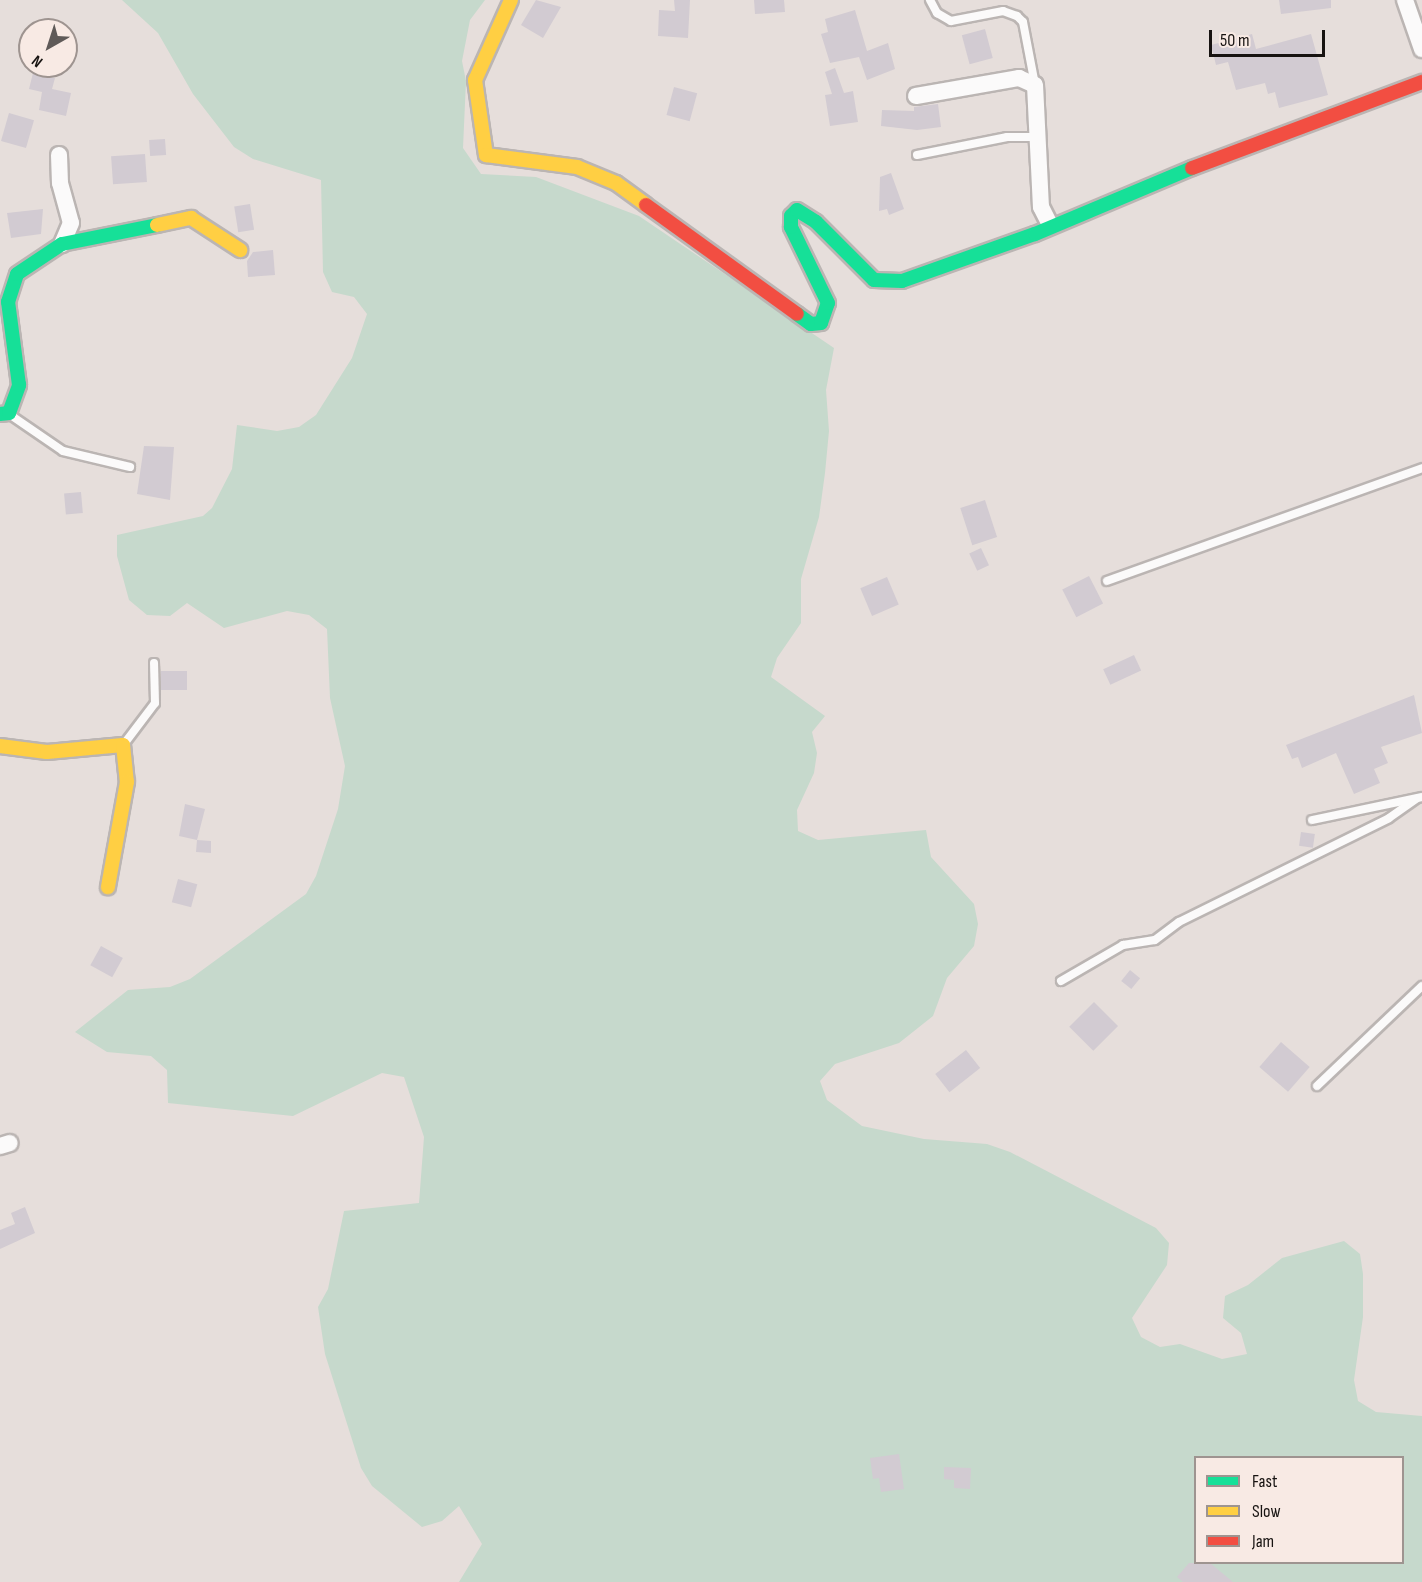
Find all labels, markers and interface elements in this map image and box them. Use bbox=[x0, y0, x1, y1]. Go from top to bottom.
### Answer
north arrow bbox=[18, 18, 78, 78]
scale bar bbox=[1212, 18, 1328, 56]
text: 50 m bbox=[1220, 30, 1250, 51]
text: N bbox=[28, 51, 47, 71]
legend bbox=[1194, 1456, 1404, 1564]
text: Fast bbox=[1252, 1471, 1277, 1492]
text: Slow bbox=[1252, 1501, 1281, 1522]
text: Jam bbox=[1252, 1531, 1274, 1552]

